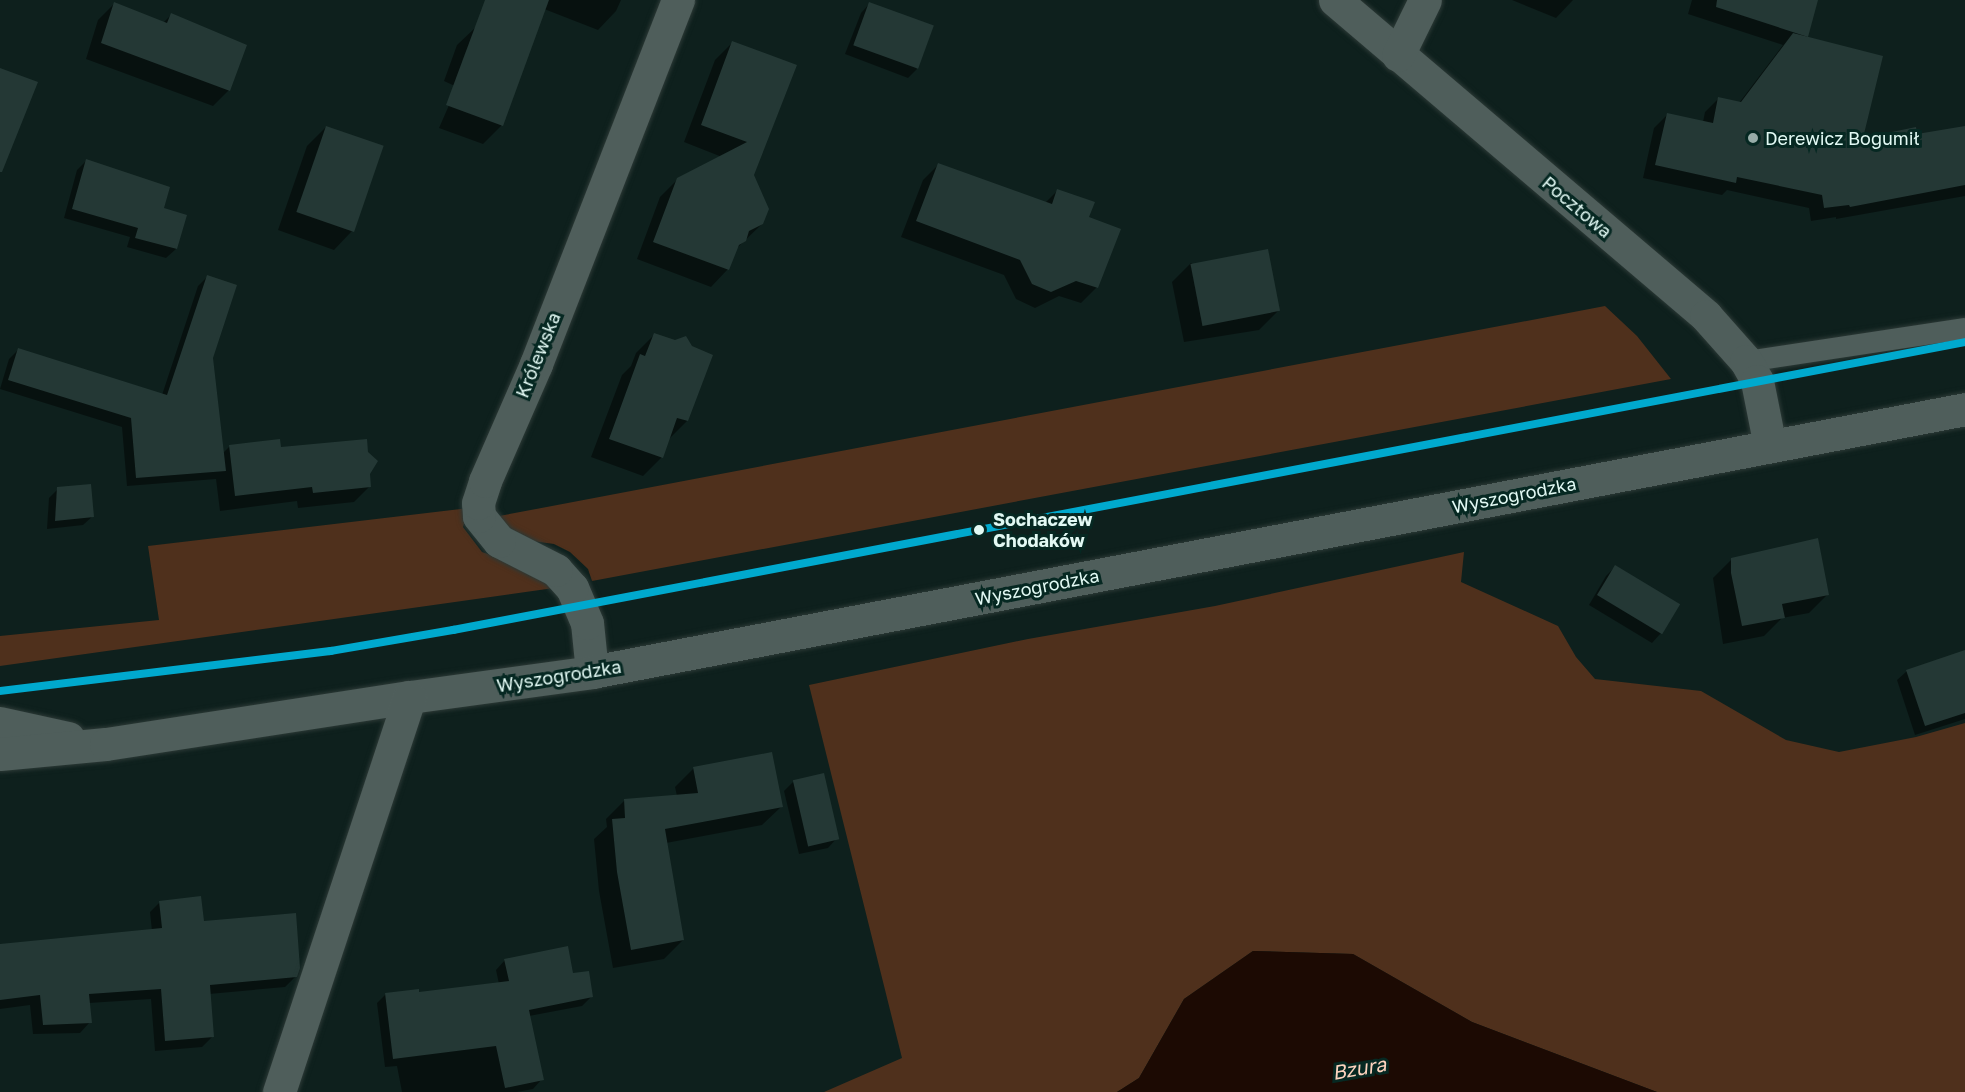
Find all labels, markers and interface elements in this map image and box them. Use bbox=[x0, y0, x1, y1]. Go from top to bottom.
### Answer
place label: Derewicz Bogumił bbox=[1765, 127, 1920, 149]
marker: Derewicz Bogumił bbox=[1746, 131, 1760, 145]
street label: Pocztowa bbox=[1538, 172, 1616, 242]
street label: Królewska bbox=[511, 309, 565, 401]
street label: Wyszogrodzka bbox=[1450, 472, 1578, 518]
place label: Sochaczew Chodaków bbox=[993, 509, 1092, 552]
marker: Sochaczew Chodaków bbox=[970, 521, 988, 539]
street label: Wyszogrodzka bbox=[973, 564, 1101, 610]
street label: Wyszogrodzka bbox=[495, 655, 623, 697]
water label: Bzura bbox=[1330, 1051, 1388, 1085]

